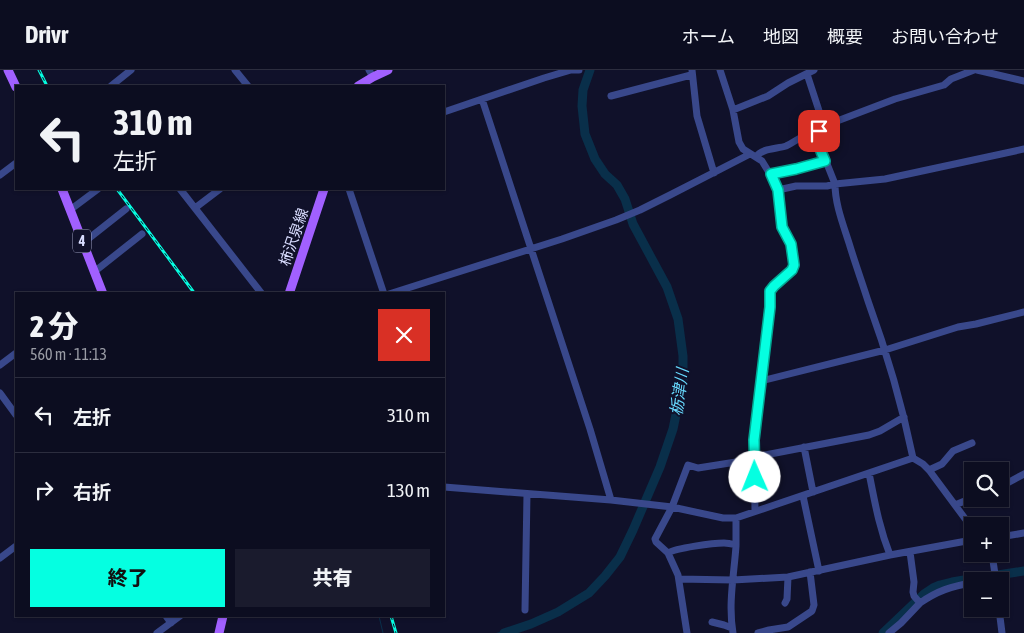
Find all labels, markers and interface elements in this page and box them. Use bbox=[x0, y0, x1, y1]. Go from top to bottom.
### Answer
text: Drivr bbox=[25, 21, 68, 48]
text: ホーム bbox=[682, 26, 735, 47]
text: 地図 bbox=[763, 26, 799, 47]
text: 概要 bbox=[827, 26, 863, 47]
text: お問い合わせ bbox=[891, 26, 999, 47]
text: 310 m bbox=[113, 102, 192, 142]
icon: left bbox=[30, 105, 95, 170]
pin bbox=[798, 110, 840, 152]
icon: arrive bbox=[805, 117, 833, 145]
text: 左折 bbox=[113, 148, 157, 174]
street label: 柿沢泉線 bbox=[276, 206, 311, 268]
road number: 4 bbox=[73, 230, 91, 252]
text: 2 分 bbox=[30, 309, 78, 343]
button: close bbox=[378, 309, 430, 361]
text: 560 m · 11:13 bbox=[30, 345, 107, 363]
water label: 栃津川 bbox=[667, 365, 692, 417]
icon: left bbox=[30, 401, 58, 429]
text: 310 m bbox=[387, 404, 430, 426]
text: 左折 bbox=[73, 406, 111, 428]
position arrow bbox=[728, 450, 780, 502]
map controls bbox=[964, 462, 1009, 617]
button: search bbox=[964, 462, 1009, 507]
icon: right bbox=[30, 476, 58, 504]
text: 130 m bbox=[387, 479, 430, 501]
text: 右折 bbox=[73, 481, 111, 503]
button: + bbox=[964, 517, 1009, 562]
button: 終了 bbox=[30, 549, 225, 607]
button: 共有 bbox=[235, 549, 430, 607]
button: − bbox=[964, 572, 1009, 617]

